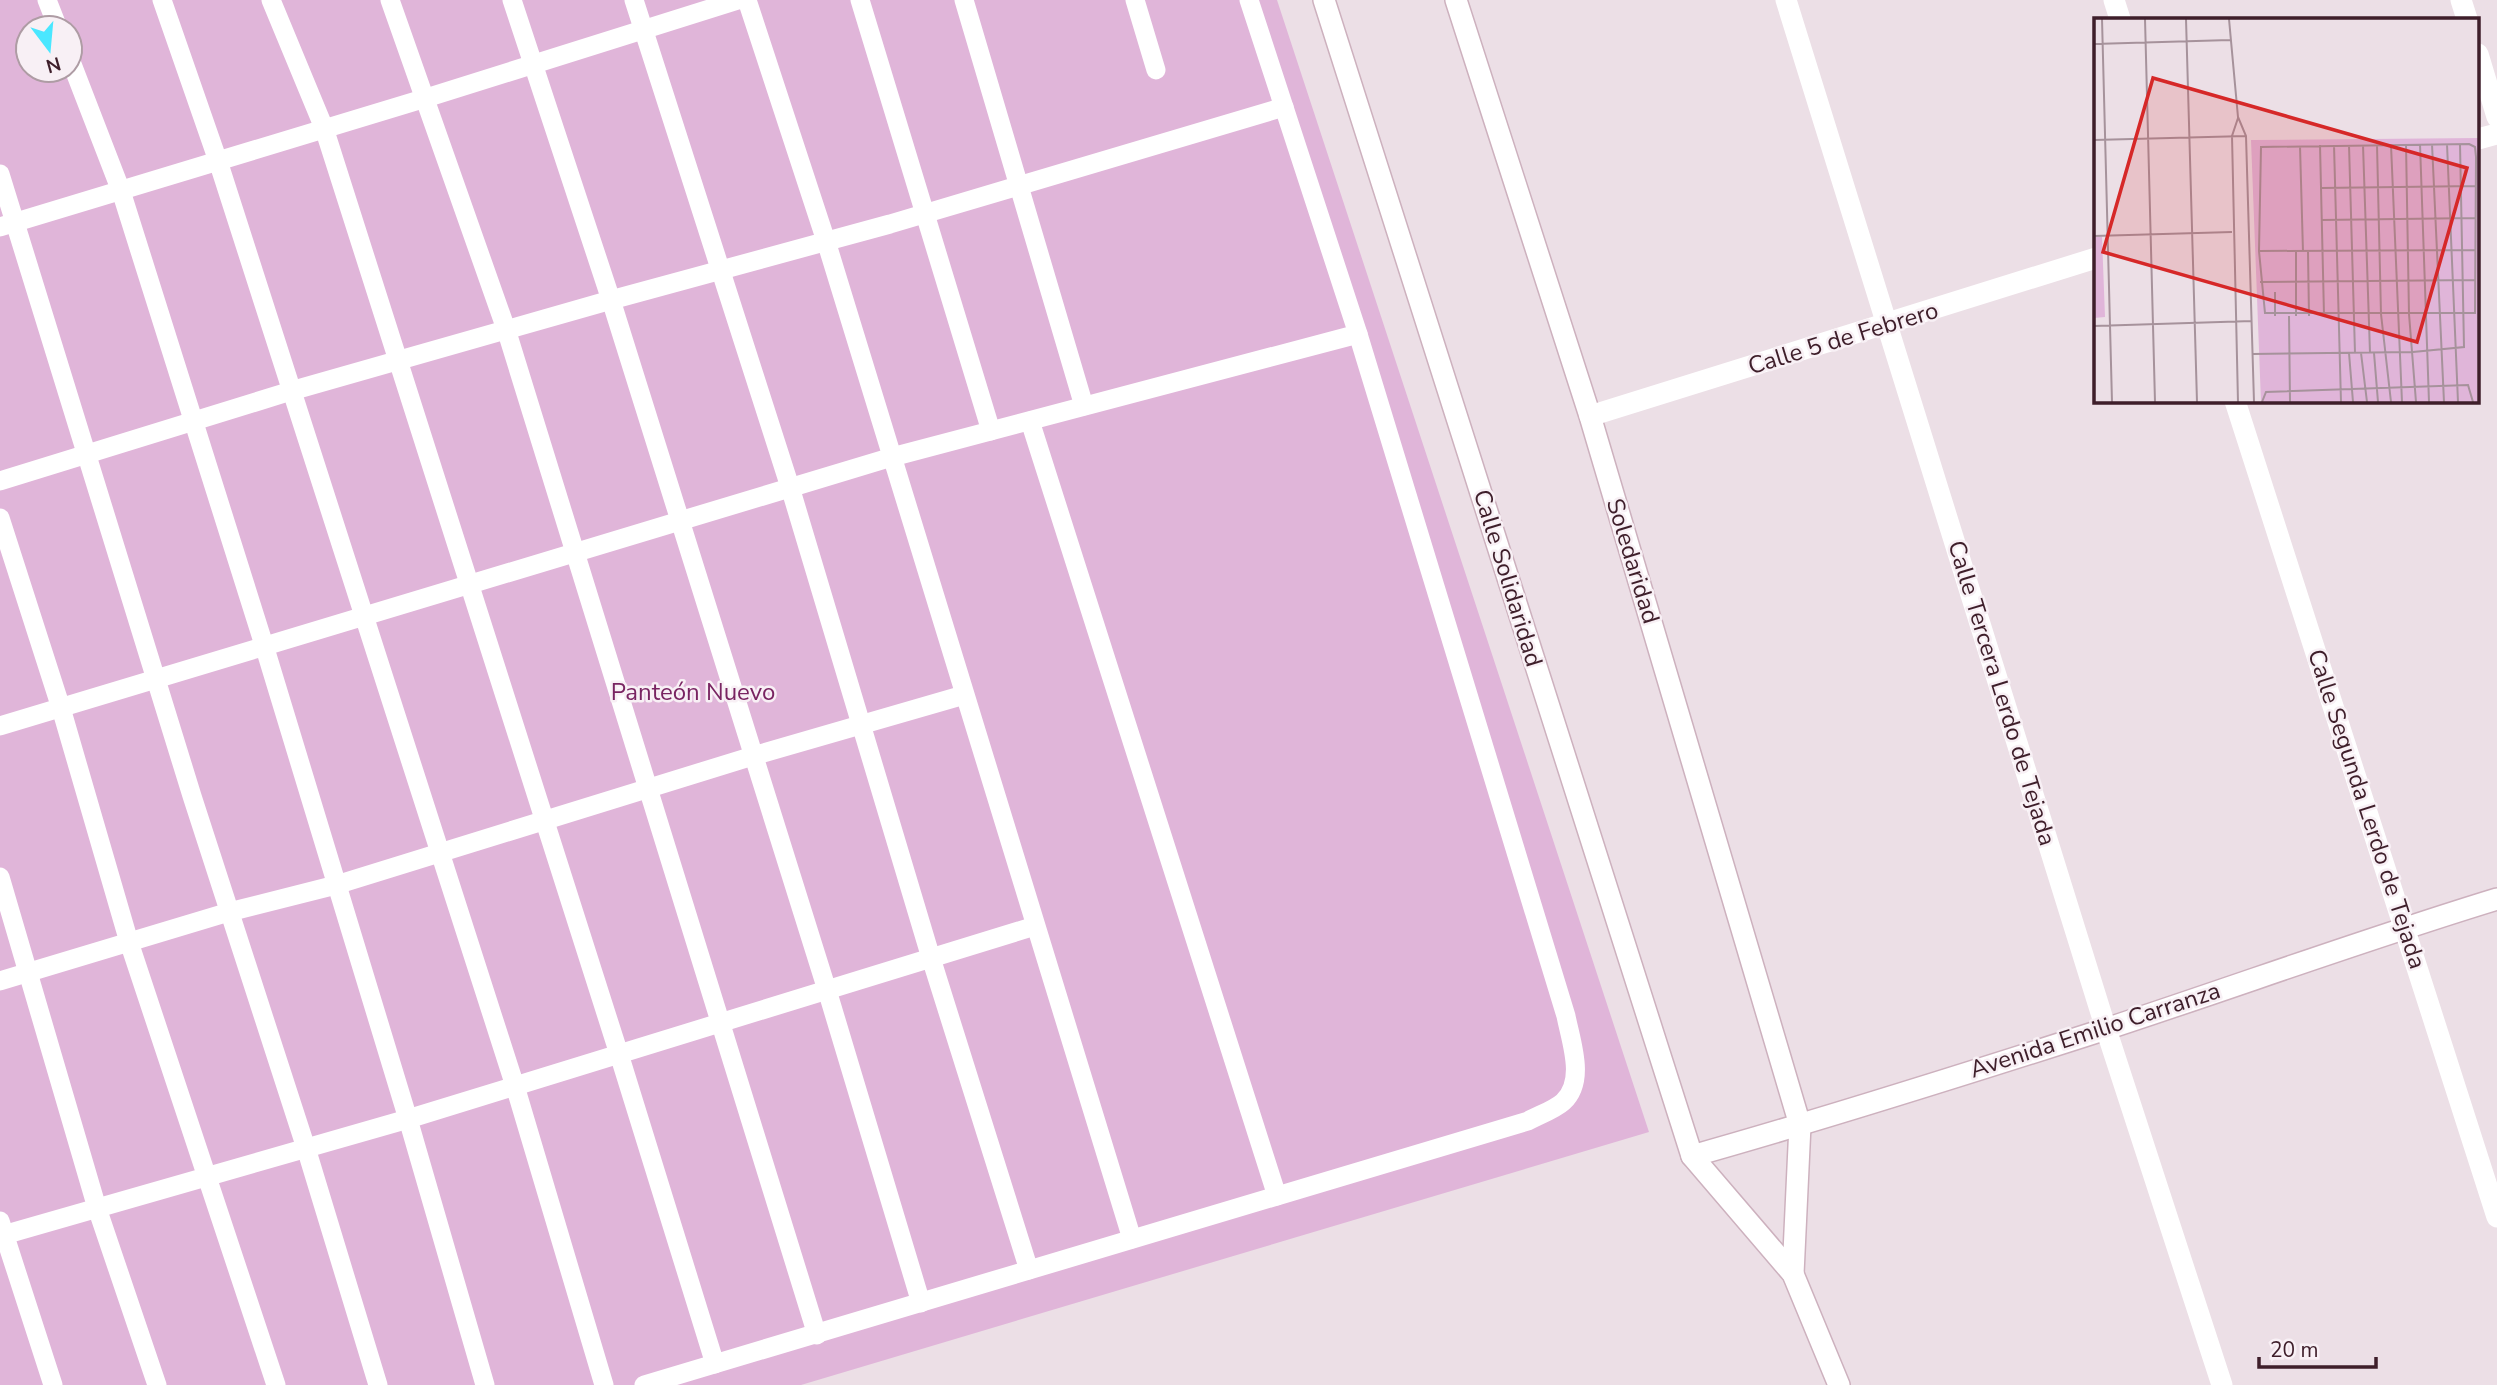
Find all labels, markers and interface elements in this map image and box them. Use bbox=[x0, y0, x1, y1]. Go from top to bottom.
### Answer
north arrow bbox=[14, 14, 84, 84]
inset map bbox=[2094, 18, 2480, 402]
text: N bbox=[43, 50, 64, 79]
street label: Calle 5 de Febrero bbox=[1744, 294, 1942, 382]
street label: Calle Solidaridad bbox=[1466, 485, 1550, 671]
street label: Soledaridad bbox=[1599, 494, 1667, 628]
street label: Calle Tercera Lerdo de Tejada bbox=[1940, 537, 2064, 849]
street label: Calle Segunda Lerdo de Tejada bbox=[2300, 645, 2434, 973]
park label: Panteón Nuevo bbox=[611, 676, 775, 708]
street label: Avenida Emilio Carranza bbox=[1966, 974, 2224, 1086]
scale bar bbox=[2259, 1326, 2376, 1370]
text: 20 m bbox=[2270, 1336, 2319, 1364]

